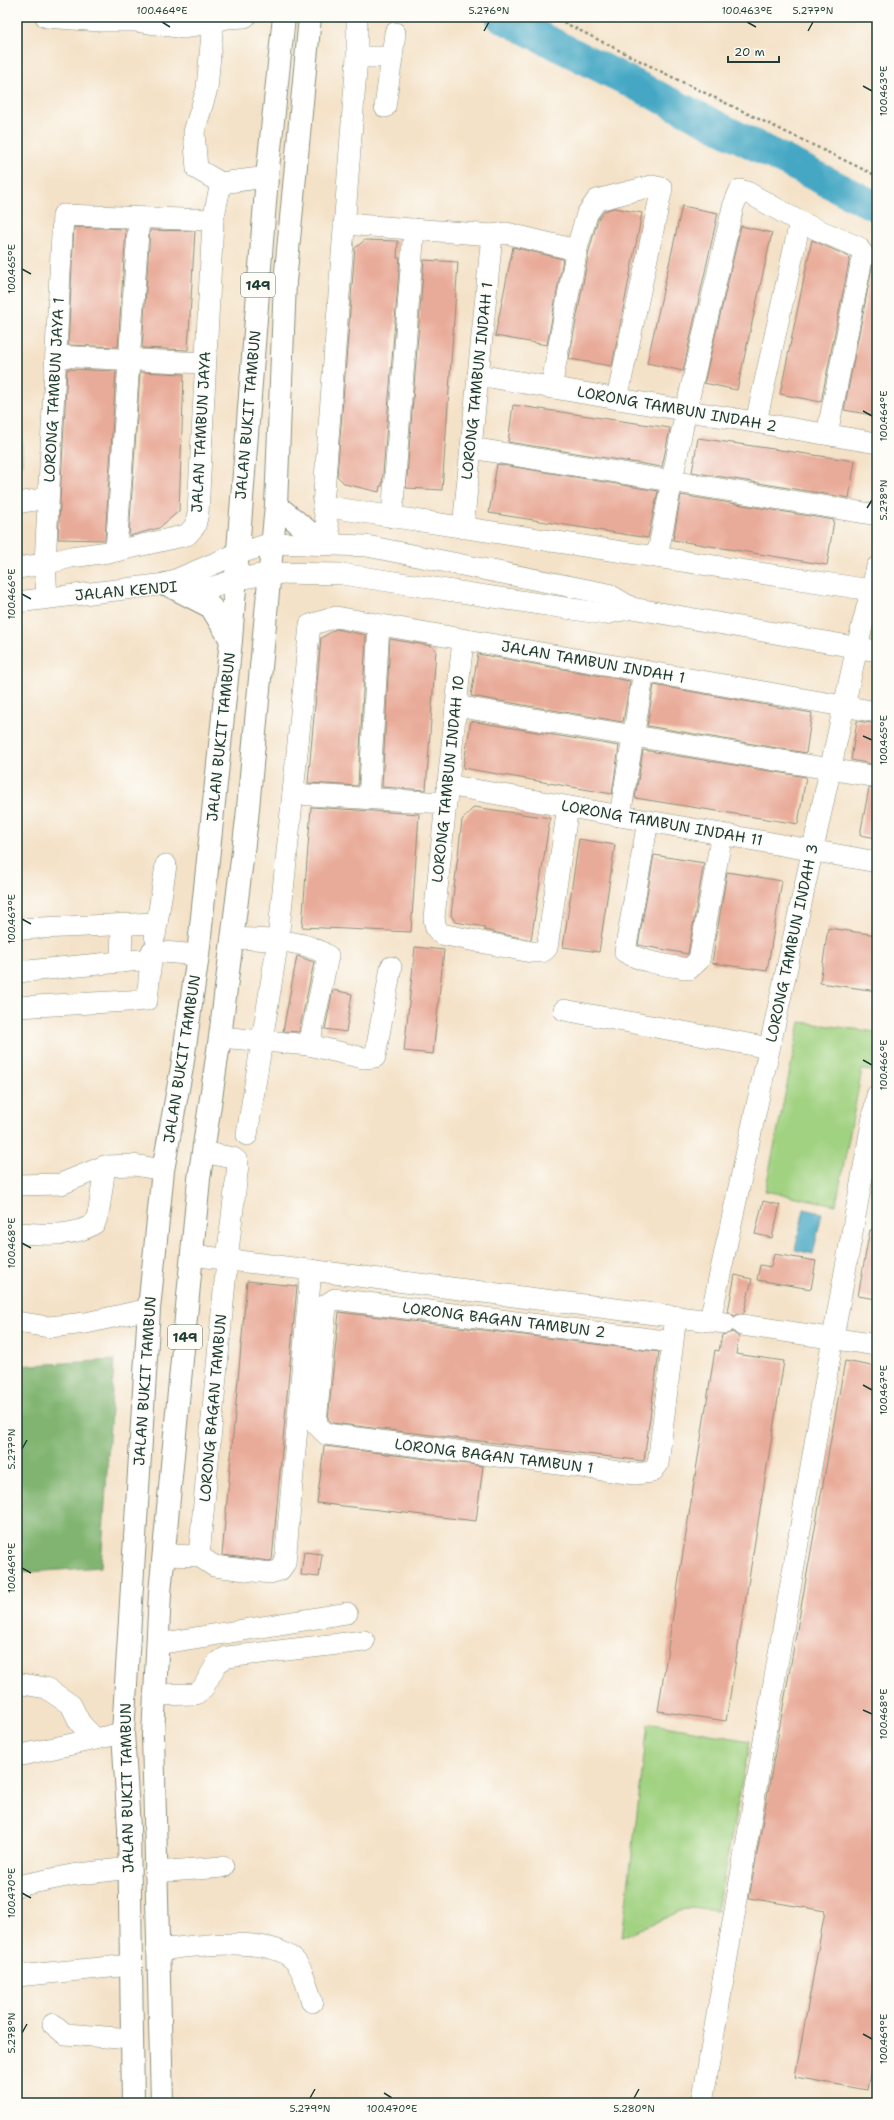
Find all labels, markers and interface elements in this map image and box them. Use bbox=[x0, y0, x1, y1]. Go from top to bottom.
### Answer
text: 100.464°E bbox=[137, 4, 187, 17]
text: 5.276°N bbox=[469, 4, 509, 17]
text: 100.463°E bbox=[722, 4, 772, 17]
text: 5.277°N bbox=[793, 4, 833, 17]
scale bar bbox=[728, 38, 779, 64]
text: 20 m bbox=[734, 44, 765, 60]
text: 100.463°E bbox=[877, 66, 890, 116]
text: 100.465°E bbox=[5, 244, 18, 294]
road number: 149 bbox=[241, 273, 275, 297]
street label: LORONG TAMBUN INDAH 1 bbox=[457, 281, 497, 481]
street label: LORONG TAMBUN JAYA 1 bbox=[39, 297, 69, 483]
street label: JALAN BUKIT TAMBUN bbox=[231, 329, 265, 501]
street label: JALAN TAMBUN JAYA bbox=[187, 351, 215, 513]
street label: LORONG TAMBUN INDAH 2 bbox=[575, 382, 779, 436]
text: 100.464°E bbox=[877, 391, 890, 441]
text: 5.278°N bbox=[877, 480, 890, 520]
text: 100.466°E bbox=[5, 568, 18, 620]
street label: JALAN KENDI bbox=[74, 577, 178, 605]
street label: JALAN TAMBUN INDAH 1 bbox=[500, 636, 686, 688]
street label: JALAN BUKIT TAMBUN bbox=[202, 651, 240, 823]
street label: LORONG TAMBUN INDAH 10 bbox=[427, 674, 469, 884]
text: 100.465°E bbox=[877, 715, 890, 765]
street label: LORONG TAMBUN INDAH 11 bbox=[560, 795, 764, 851]
street label: LORONG TAMBUN INDAH 3 bbox=[761, 842, 823, 1044]
text: 100.467°E bbox=[5, 894, 18, 944]
street label: JALAN BUKIT TAMBUN bbox=[159, 973, 205, 1145]
text: 100.466°E bbox=[877, 1039, 890, 1091]
text: 100.468°E bbox=[5, 1218, 18, 1268]
street label: JALAN BUKIT TAMBUN bbox=[129, 1296, 161, 1466]
street label: LORONG BAGAN TAMBUN 2 bbox=[401, 1298, 607, 1342]
street label: LORONG BAGAN TAMBUN bbox=[195, 1313, 231, 1503]
road number: 149 bbox=[168, 1325, 202, 1349]
text: 100.467°E bbox=[877, 1365, 890, 1415]
text: 5.277°N bbox=[5, 1429, 18, 1469]
street label: LORONG BAGAN TAMBUN 1 bbox=[393, 1434, 595, 1478]
text: 100.469°E bbox=[5, 1543, 18, 1593]
text: 100.468°E bbox=[877, 1689, 890, 1739]
street label: JALAN BUKIT TAMBUN bbox=[116, 1703, 138, 1873]
text: 100.470°E bbox=[5, 1868, 18, 1918]
text: 5.278°N bbox=[5, 2013, 18, 2053]
text: 100.469°E bbox=[877, 2014, 890, 2064]
text: 5.279°N bbox=[290, 2102, 330, 2115]
text: 100.470°E bbox=[367, 2102, 417, 2115]
text: 5.280°N bbox=[613, 2102, 655, 2115]

